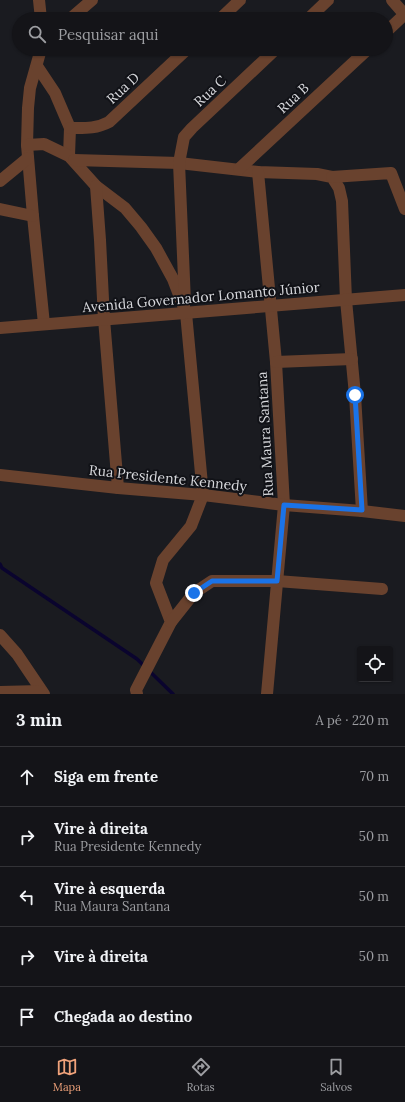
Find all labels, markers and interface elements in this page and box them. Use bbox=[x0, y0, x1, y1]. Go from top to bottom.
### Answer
search box bbox=[12, 12, 393, 56]
icon: search bbox=[26, 23, 48, 45]
text: Pesquisar aqui bbox=[58, 25, 158, 44]
street label: Rua D bbox=[103, 68, 143, 108]
street label: Rua C bbox=[190, 71, 230, 110]
street label: Rua B bbox=[273, 79, 313, 117]
street label: Avenida Governador Lomanto Júnior bbox=[81, 278, 320, 316]
street label: Rua Maura Santana bbox=[253, 371, 277, 497]
route start bbox=[346, 386, 364, 404]
street label: Rua Presidente Kennedy bbox=[88, 461, 248, 495]
route end bbox=[185, 584, 203, 602]
map controls bbox=[357, 646, 393, 682]
button: locate bbox=[357, 646, 393, 682]
text: 3 min bbox=[16, 709, 62, 731]
text: A pé · 220 m bbox=[315, 712, 389, 729]
icon: ahead bbox=[16, 766, 38, 788]
text: Siga em frente bbox=[54, 767, 158, 786]
text: 70 m bbox=[360, 768, 389, 785]
text: Vire à direita bbox=[54, 819, 148, 838]
icon: right bbox=[16, 826, 38, 848]
text: 50 m bbox=[359, 828, 389, 845]
text: Rua Presidente Kennedy bbox=[54, 838, 201, 855]
text: Vire à esquerda bbox=[54, 879, 165, 898]
icon: left bbox=[16, 886, 38, 908]
text: 50 m bbox=[359, 888, 389, 905]
text: Rua Maura Santana bbox=[54, 898, 170, 915]
icon: right bbox=[16, 946, 38, 968]
text: Vire à direita bbox=[54, 947, 148, 966]
text: 50 m bbox=[359, 948, 389, 965]
icon: arrive bbox=[16, 1006, 38, 1028]
text: Chegada ao destino bbox=[54, 1007, 192, 1026]
tab: Mapa bbox=[53, 1056, 81, 1094]
tab: Rotas bbox=[186, 1056, 215, 1094]
tab: Salvos bbox=[320, 1056, 352, 1094]

